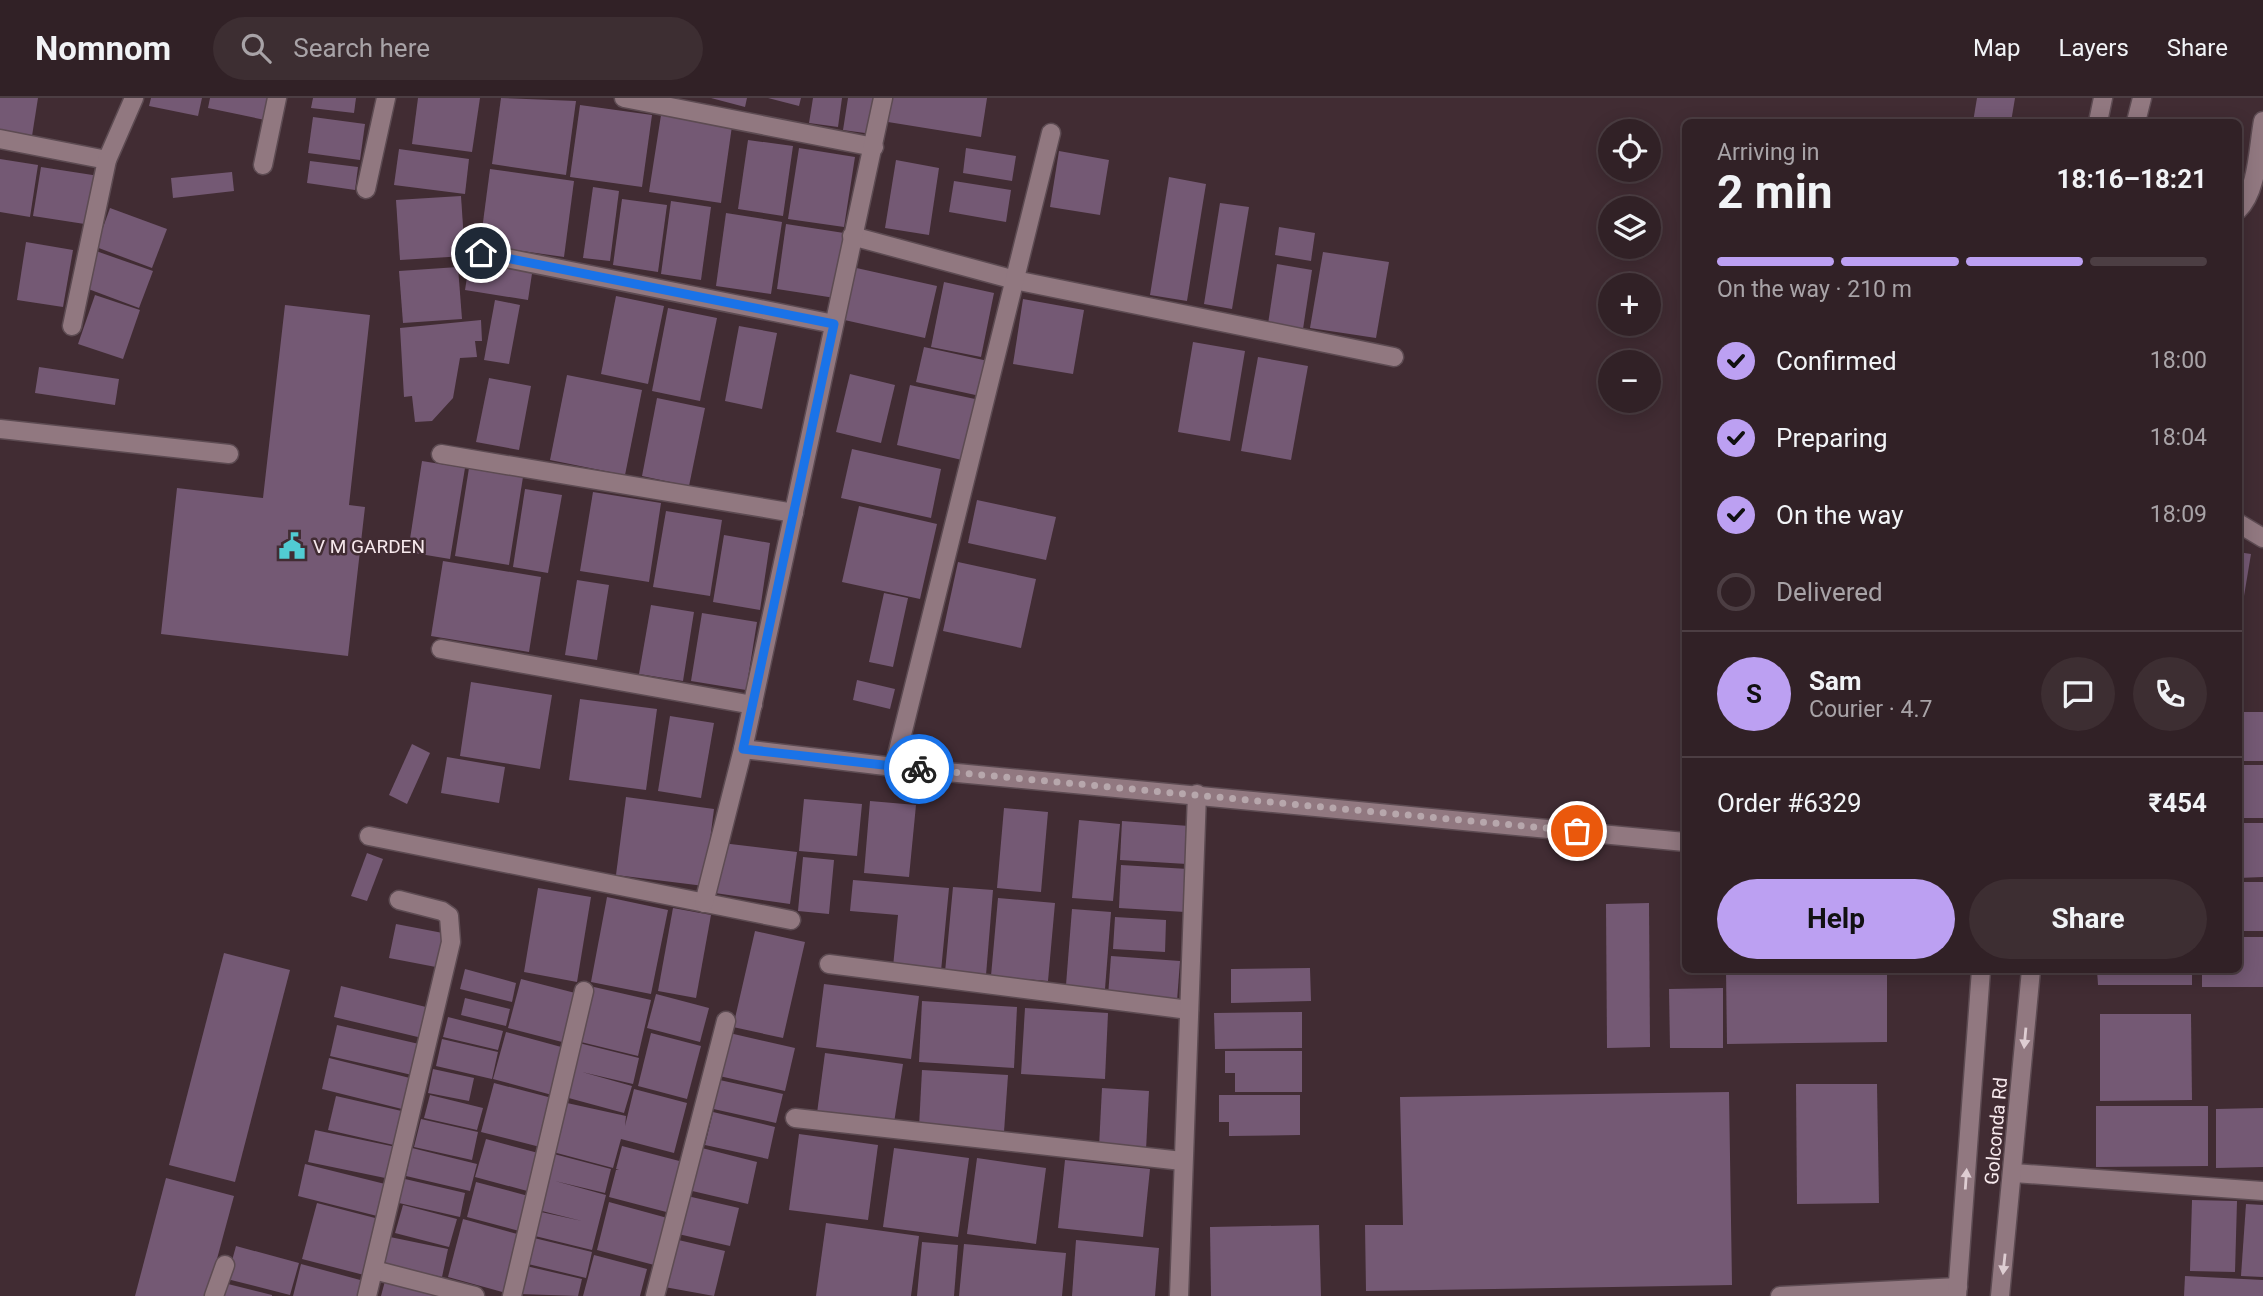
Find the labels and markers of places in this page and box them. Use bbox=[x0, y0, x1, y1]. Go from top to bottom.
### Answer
pin bbox=[451, 223, 511, 283]
public building icon: V M GARDEN bbox=[277, 531, 307, 561]
place label: V M GARDEN bbox=[313, 535, 425, 558]
pin bbox=[1547, 801, 1607, 861]

